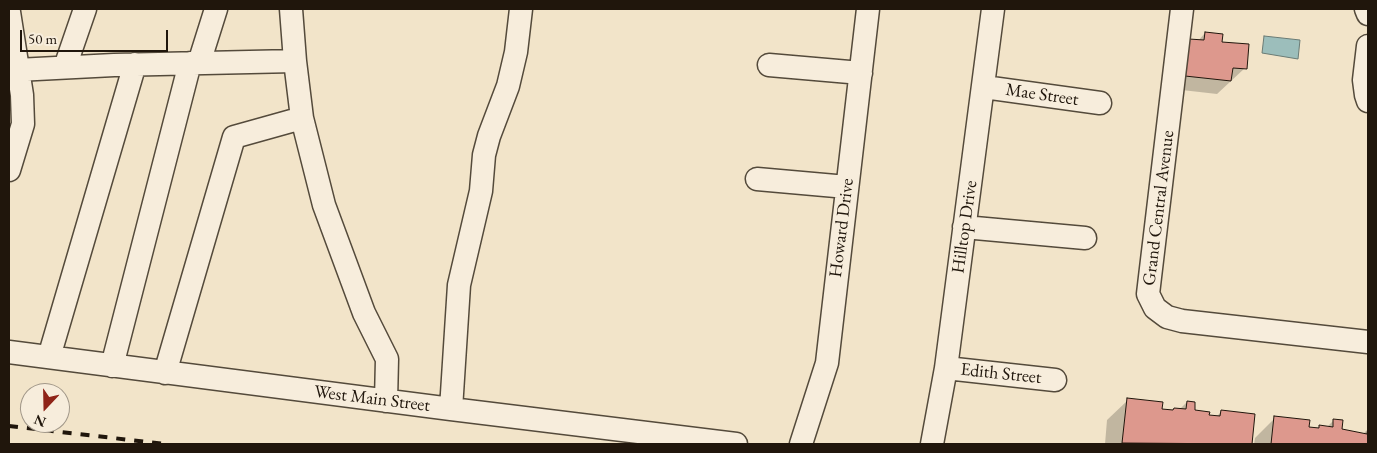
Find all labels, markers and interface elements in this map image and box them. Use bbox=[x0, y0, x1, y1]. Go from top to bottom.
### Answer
scale bar bbox=[22, 20, 170, 52]
text: 50 m bbox=[28, 29, 57, 48]
street label: Mae Street bbox=[1004, 79, 1080, 111]
street label: Grand Central Avenue bbox=[1139, 129, 1179, 287]
street label: Howard Drive bbox=[825, 177, 859, 279]
street label: Hilltop Drive bbox=[948, 179, 982, 275]
street label: Edith Street bbox=[959, 359, 1043, 389]
street label: West Main Street bbox=[313, 381, 431, 417]
north arrow bbox=[20, 383, 70, 433]
text: N bbox=[31, 411, 49, 432]

